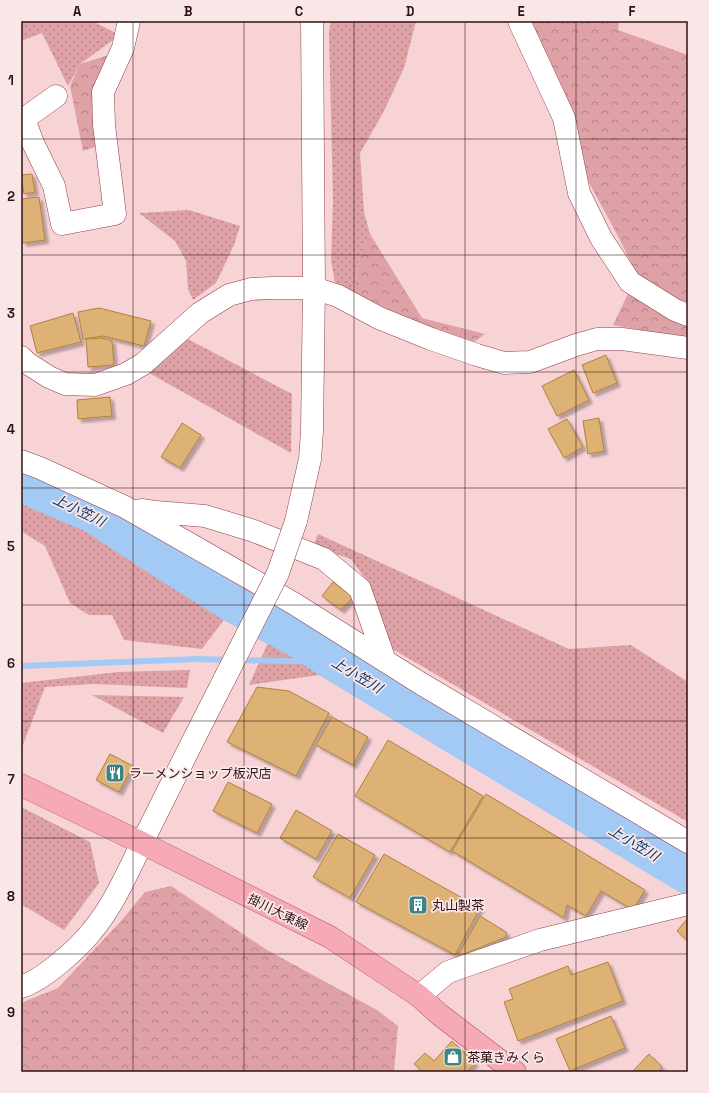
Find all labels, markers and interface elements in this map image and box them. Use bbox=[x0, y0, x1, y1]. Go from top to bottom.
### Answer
text: A bbox=[73, 3, 82, 20]
text: B bbox=[184, 3, 193, 20]
text: C bbox=[295, 3, 303, 20]
text: D bbox=[406, 3, 415, 20]
text: E bbox=[517, 3, 525, 20]
text: F bbox=[629, 3, 636, 20]
text: 1 bbox=[8, 72, 14, 89]
text: 2 bbox=[7, 188, 15, 205]
text: 3 bbox=[7, 305, 15, 322]
text: 4 bbox=[7, 421, 15, 438]
water label: 上小笠川 bbox=[50, 490, 110, 531]
text: 5 bbox=[7, 538, 15, 555]
water label: 上小笠川 bbox=[328, 653, 387, 698]
text: 6 bbox=[7, 655, 15, 672]
restaurant icon: ラーメンショップ板沢店 bbox=[104, 762, 126, 784]
place label: ラーメンショップ板沢店 bbox=[129, 765, 271, 782]
text: 7 bbox=[7, 771, 15, 788]
water label: 上小笠川 bbox=[605, 821, 664, 866]
text: 8 bbox=[7, 888, 15, 905]
street label: 掛川大東線 bbox=[245, 890, 311, 934]
building icon: 丸山製茶 bbox=[407, 894, 429, 916]
place label: 丸山製茶 bbox=[432, 897, 485, 914]
text: 9 bbox=[7, 1004, 15, 1021]
shop icon: 茶菓きみくら bbox=[442, 1046, 464, 1068]
place label: 茶菓きみくら bbox=[467, 1049, 545, 1066]

